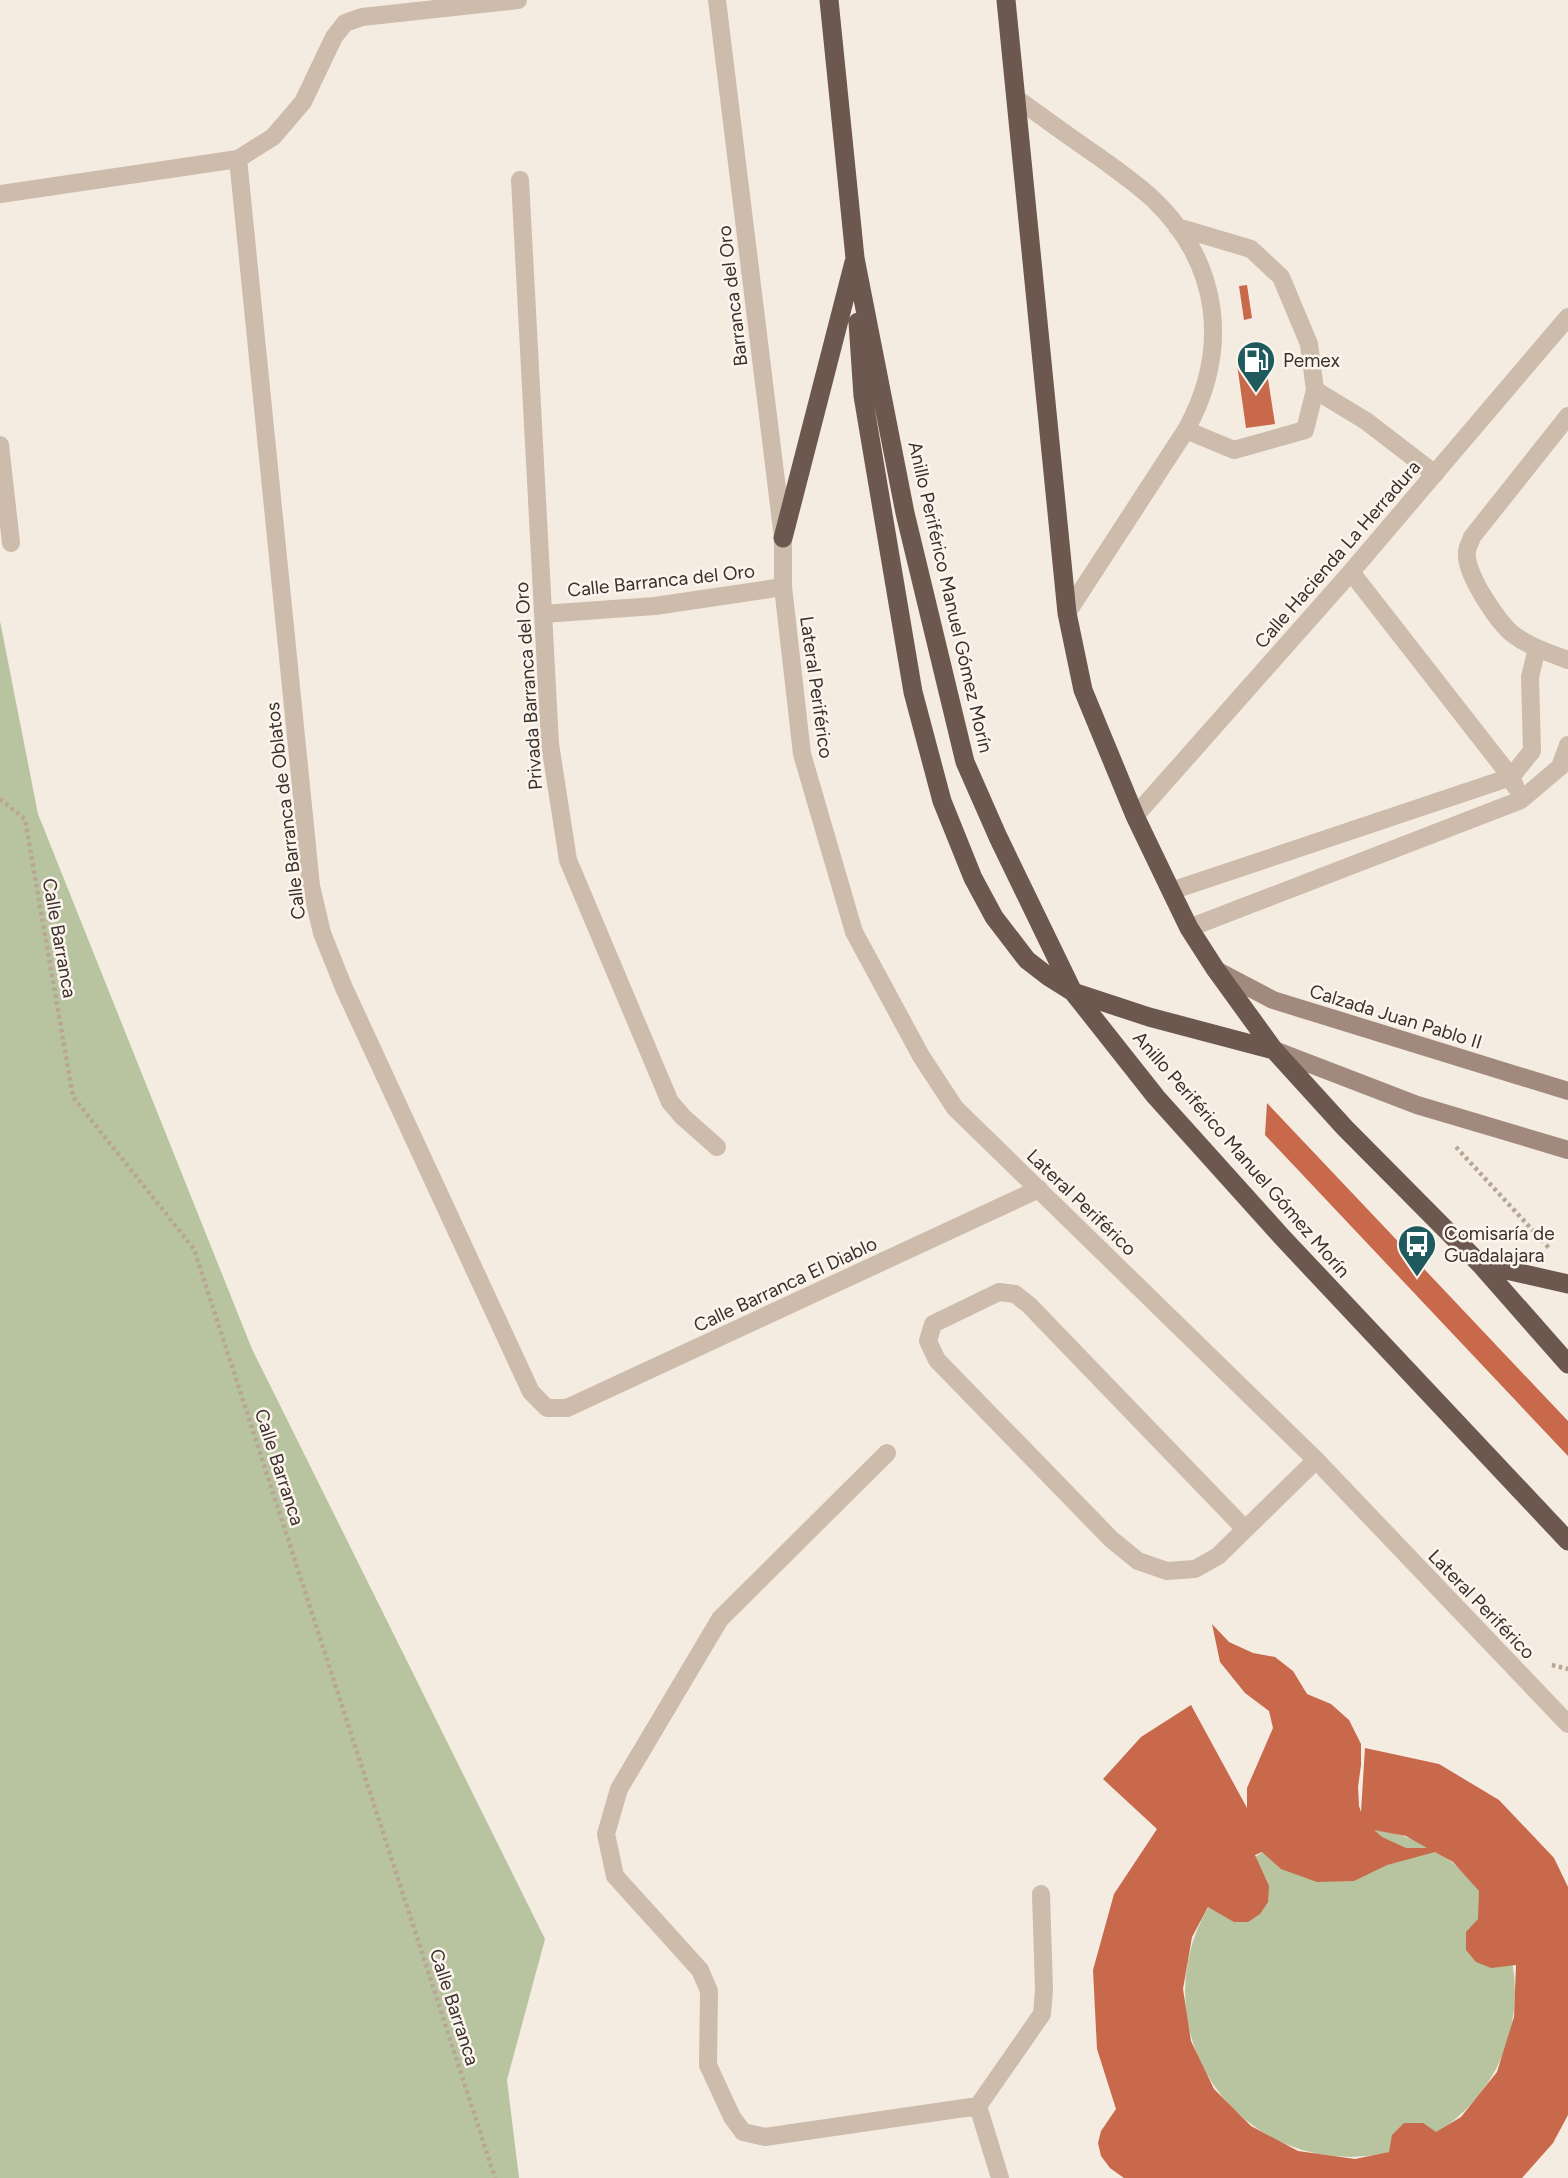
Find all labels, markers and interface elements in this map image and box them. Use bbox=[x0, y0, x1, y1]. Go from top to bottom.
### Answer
street label: Barranca del Oro bbox=[712, 224, 753, 368]
fuel station icon: Pemex bbox=[1235, 339, 1277, 394]
place label: Pemex bbox=[1283, 349, 1340, 372]
street label: Anillo Periférico Manuel Gómez Morín bbox=[903, 439, 998, 755]
street label: Calle Hacienda La Herradura bbox=[1250, 456, 1425, 653]
street label: Calle Barranca del Oro bbox=[566, 559, 756, 602]
street label: Privada Barranca del Oro bbox=[510, 581, 547, 791]
street label: Lateral Periférico bbox=[795, 614, 838, 760]
street label: Calle Barranca de Oblatos bbox=[261, 701, 310, 921]
street label: Calle Barranca bbox=[38, 876, 81, 1000]
street label: Calzada Juan Pablo II bbox=[1307, 979, 1485, 1054]
street label: Anillo Periférico Manuel Gómez Morín bbox=[1128, 1026, 1355, 1282]
street label: Lateral Periférico bbox=[1022, 1144, 1141, 1260]
place label: Comisaría de Guadalajara bbox=[1444, 1222, 1555, 1267]
bus stop icon: Comisaría de Guadalajara bbox=[1396, 1223, 1438, 1278]
street label: Calle Barranca El Diablo bbox=[690, 1232, 880, 1337]
street label: Calle Barranca bbox=[250, 1406, 309, 1528]
street label: Lateral Periférico bbox=[1424, 1545, 1540, 1664]
street label: Calle Barranca bbox=[425, 1946, 484, 2068]

